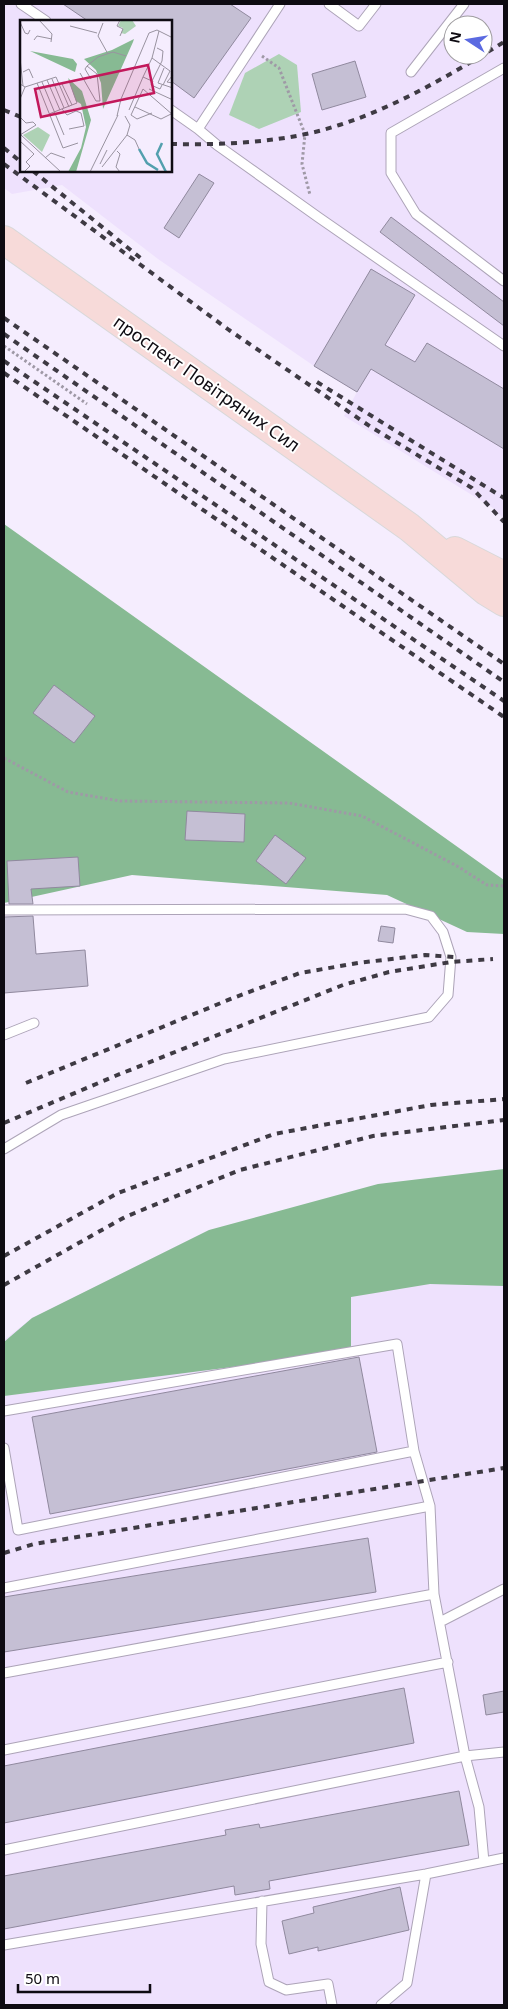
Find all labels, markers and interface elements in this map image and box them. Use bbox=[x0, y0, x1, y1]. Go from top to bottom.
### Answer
north arrow bbox=[443, 15, 493, 65]
inset map bbox=[20, 20, 172, 172]
text: N bbox=[444, 30, 465, 45]
street label: проспект Повітряних Сил bbox=[109, 309, 305, 457]
scale bar bbox=[18, 1962, 150, 1994]
text: 50 m bbox=[25, 1968, 60, 1988]

